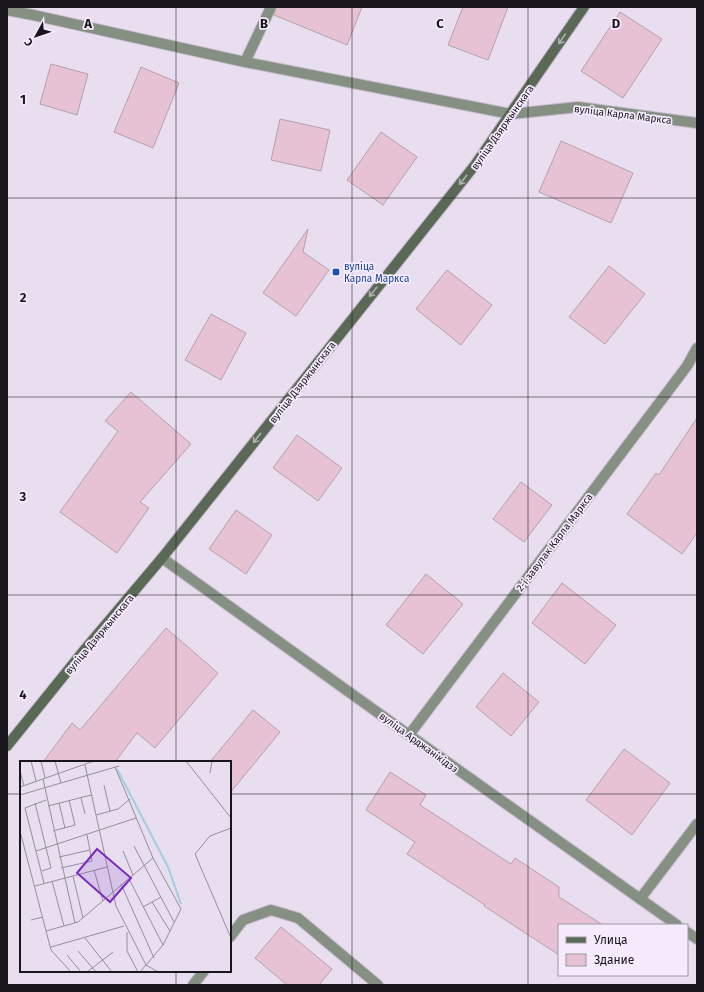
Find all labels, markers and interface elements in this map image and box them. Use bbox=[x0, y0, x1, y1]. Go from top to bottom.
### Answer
north arrow bbox=[16, 16, 56, 56]
text: A bbox=[83, 16, 92, 31]
text: B bbox=[260, 16, 268, 31]
text: C bbox=[436, 16, 444, 31]
text: D bbox=[612, 16, 621, 31]
one-way arrow bbox=[558, 33, 566, 44]
text: С bbox=[21, 35, 36, 49]
street label: вуліца Дзяржынскага bbox=[468, 82, 537, 172]
text: 1 bbox=[20, 92, 26, 107]
street label: вуліца Карла Маркса bbox=[573, 102, 672, 127]
one-way arrow bbox=[459, 174, 468, 185]
place label: вуліца Карла Маркса bbox=[344, 260, 409, 285]
marker: вуліца Карла Маркса bbox=[331, 267, 341, 277]
one-way arrow bbox=[369, 287, 377, 298]
text: 2 bbox=[20, 290, 27, 305]
street label: вуліца Дзяржынскага bbox=[266, 339, 338, 426]
one-way arrow bbox=[253, 432, 262, 443]
text: 3 bbox=[19, 489, 27, 504]
street label: 2-і завулак Карла Маркса bbox=[513, 491, 596, 594]
street label: вуліца Дзяржынскага bbox=[62, 592, 137, 677]
text: 4 bbox=[19, 687, 27, 702]
street label: вуліца Арджанікідзэ bbox=[377, 709, 461, 776]
inset map bbox=[20, 761, 231, 972]
legend bbox=[558, 924, 688, 976]
text: Улица bbox=[594, 933, 628, 947]
text: Здание bbox=[594, 953, 634, 967]

